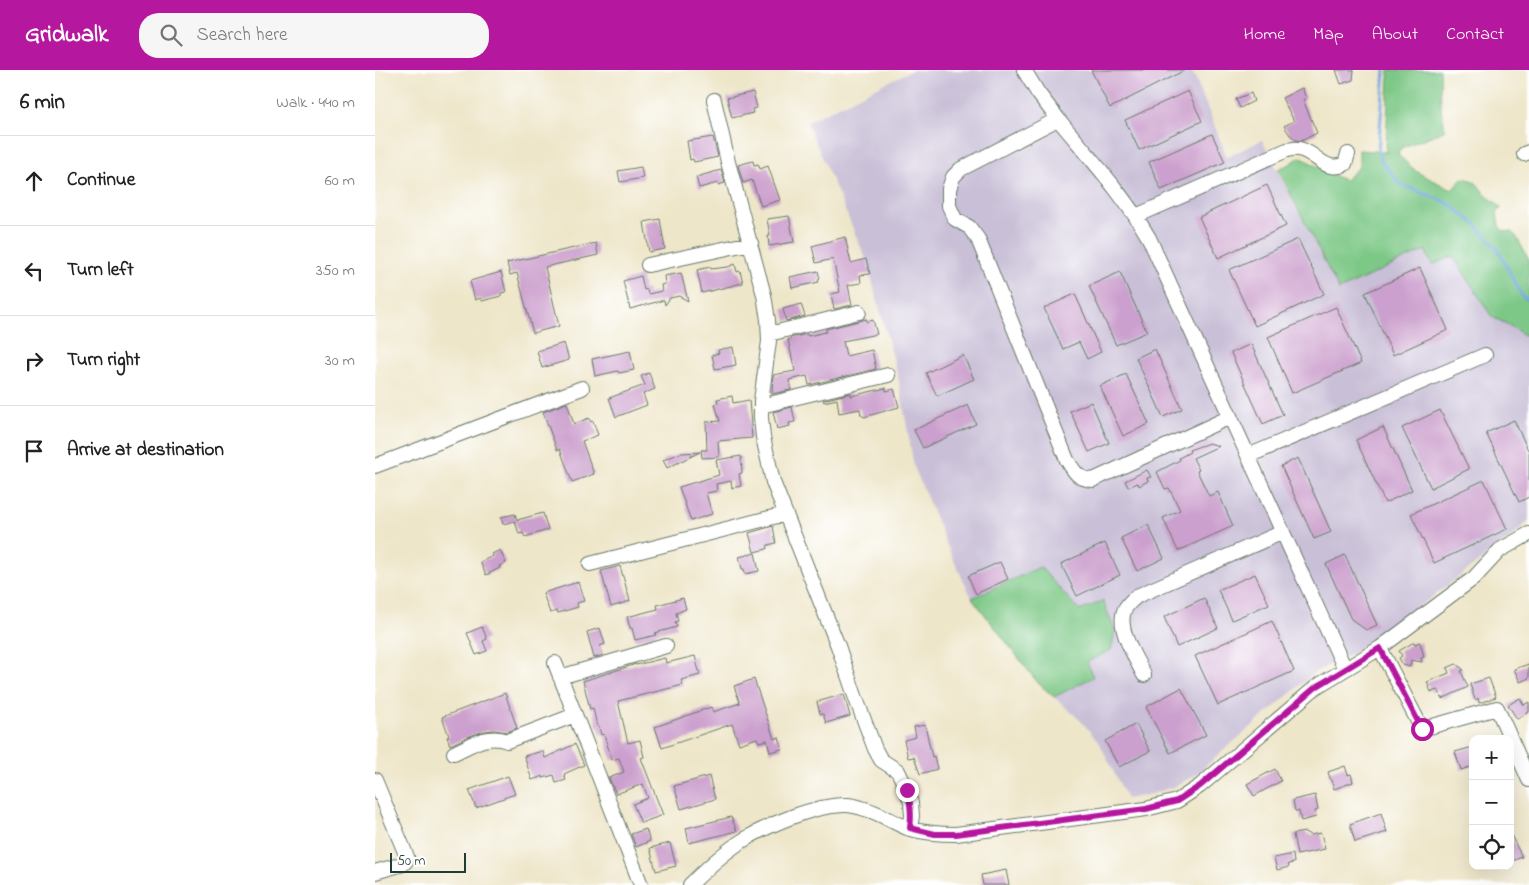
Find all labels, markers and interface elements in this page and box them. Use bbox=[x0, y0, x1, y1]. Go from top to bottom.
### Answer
search box bbox=[139, 13, 489, 58]
text: Gridwalk bbox=[25, 18, 109, 53]
icon: search bbox=[157, 21, 185, 49]
text: Search here bbox=[197, 22, 288, 49]
text: Home bbox=[1244, 22, 1285, 48]
text: Map bbox=[1313, 22, 1344, 48]
text: About bbox=[1372, 22, 1418, 48]
text: Contact bbox=[1446, 22, 1504, 48]
text: 6 min bbox=[20, 88, 65, 118]
text: Walk · 440 m bbox=[276, 91, 355, 115]
icon: ahead bbox=[20, 167, 48, 195]
text: Continue bbox=[67, 167, 135, 194]
text: 60 m bbox=[325, 169, 355, 193]
icon: left bbox=[20, 257, 48, 285]
text: Turn left bbox=[67, 257, 134, 284]
text: 350 m bbox=[316, 259, 355, 283]
icon: right bbox=[20, 347, 48, 375]
text: Turn right bbox=[67, 347, 140, 374]
text: 30 m bbox=[325, 349, 355, 373]
icon: arrive bbox=[20, 437, 48, 465]
text: Arrive at destination bbox=[67, 437, 224, 464]
route start bbox=[1411, 718, 1434, 741]
map controls bbox=[1469, 735, 1514, 870]
button: + bbox=[1469, 735, 1514, 780]
route end bbox=[896, 779, 919, 802]
button: − bbox=[1469, 780, 1514, 825]
button: locate bbox=[1469, 825, 1514, 870]
scale bar bbox=[390, 850, 466, 873]
text: 50 m bbox=[397, 851, 425, 872]

